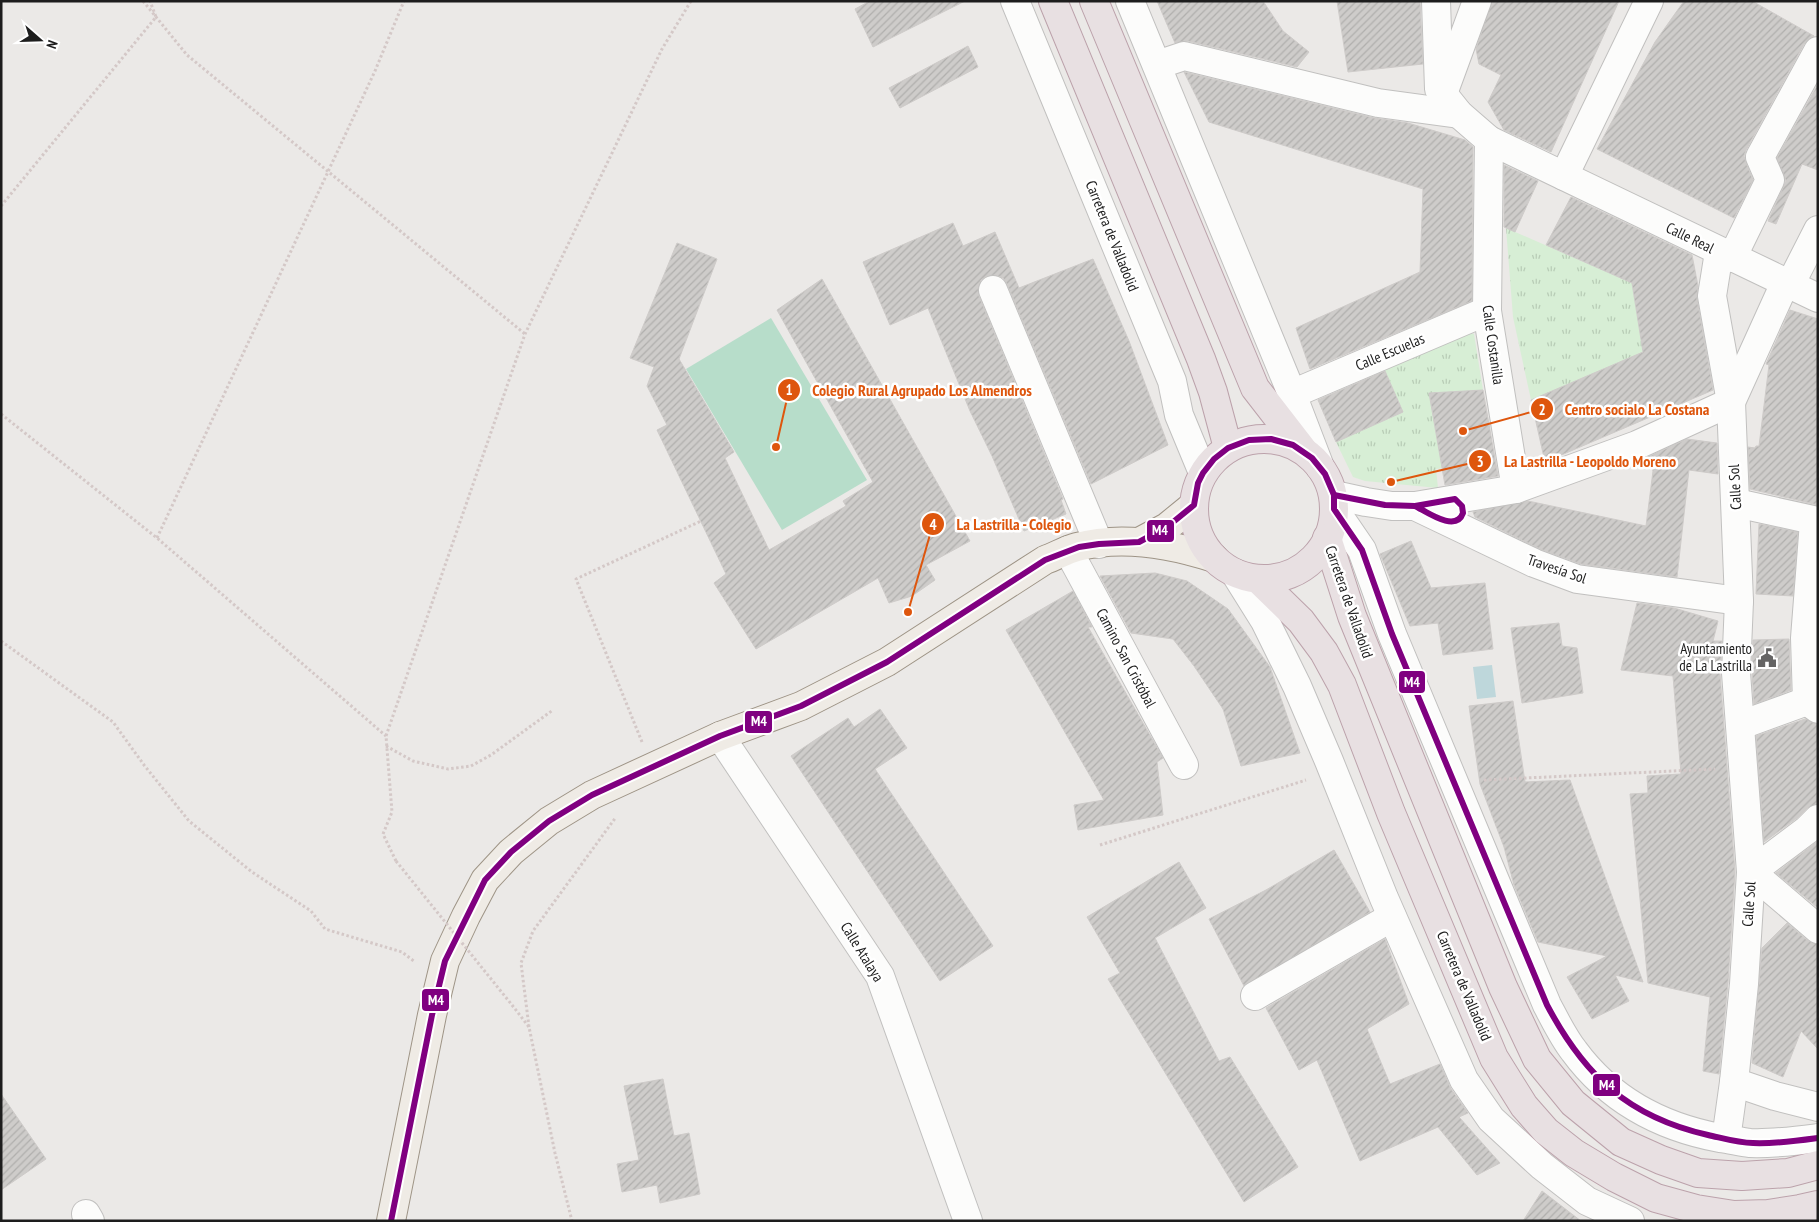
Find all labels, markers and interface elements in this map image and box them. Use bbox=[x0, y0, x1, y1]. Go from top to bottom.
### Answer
north arrow bbox=[15, 15, 65, 65]
text: N bbox=[42, 38, 62, 51]
street label: Carretera de Valladolid bbox=[1082, 178, 1143, 294]
street label: Calle Real bbox=[1663, 218, 1718, 258]
street label: Calle Costanilla bbox=[1479, 304, 1508, 386]
street label: Calle Escuelas bbox=[1352, 329, 1427, 375]
callout: Colegio Rural Agrupado Los Almendros bbox=[777, 375, 1043, 406]
text: 1 bbox=[785, 380, 793, 399]
text: Colegio Rural Agrupado Los Almendros bbox=[812, 380, 1032, 400]
callout: Centro socialo La Costana bbox=[1529, 394, 1719, 425]
text: Centro socialo La Costana bbox=[1565, 399, 1710, 419]
text: 2 bbox=[1538, 400, 1546, 419]
callout: La Lastrilla - Leopoldo Moreno bbox=[1468, 446, 1687, 477]
text: La Lastrilla - Leopoldo Moreno bbox=[1504, 451, 1676, 471]
text: 3 bbox=[1476, 452, 1484, 471]
street label: Calle Sol bbox=[1724, 463, 1745, 510]
callout: La Lastrilla - Colegio bbox=[920, 509, 1082, 540]
text: La Lastrilla - Colegio bbox=[957, 514, 1071, 534]
text: 4 bbox=[929, 515, 937, 534]
line badge: M4 bbox=[1146, 519, 1175, 543]
text: M4 bbox=[1152, 521, 1168, 539]
street label: Carretera de Valladolid bbox=[1321, 543, 1378, 661]
street label: Travesía Sol bbox=[1525, 550, 1590, 588]
street label: Camino San Cristóbal bbox=[1092, 605, 1161, 711]
place label: Ayuntamiento de La Lastrilla bbox=[1679, 639, 1752, 675]
public building icon: Ayuntamiento de La Lastrilla bbox=[1756, 647, 1778, 669]
line badge: M4 bbox=[1398, 670, 1426, 694]
text: M4 bbox=[1404, 673, 1420, 691]
line badge: M4 bbox=[744, 710, 773, 734]
text: M4 bbox=[751, 712, 767, 730]
street label: Calle Sol bbox=[1737, 880, 1760, 927]
street label: Calle Atalaya bbox=[837, 918, 888, 985]
street label: Carretera de Valladolid bbox=[1433, 928, 1496, 1044]
line badge: M4 bbox=[421, 988, 450, 1012]
text: M4 bbox=[428, 991, 444, 1009]
line badge: M4 bbox=[1592, 1073, 1621, 1097]
text: M4 bbox=[1599, 1076, 1615, 1094]

